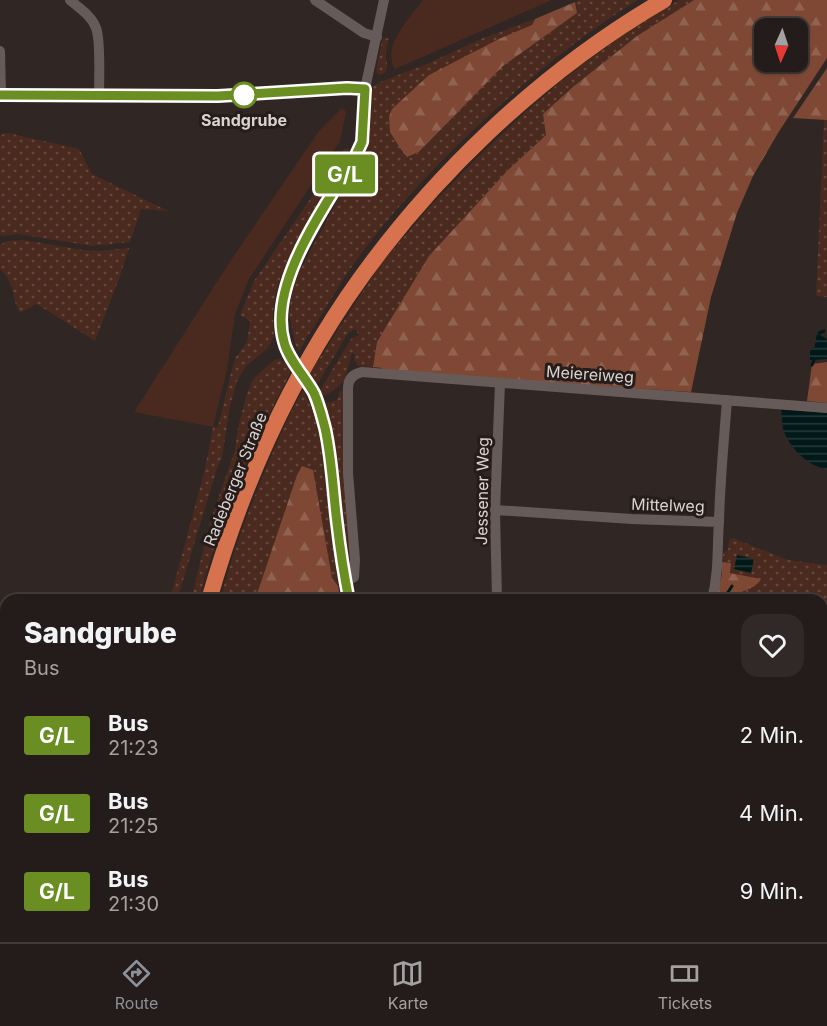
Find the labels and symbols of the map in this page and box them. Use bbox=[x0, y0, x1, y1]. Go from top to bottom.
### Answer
north arrow bbox=[754, 18, 808, 72]
marker: Sandgrube bbox=[231, 82, 257, 108]
place label: Sandgrube bbox=[201, 110, 287, 130]
line badge: G/L bbox=[310, 154, 380, 194]
street label: Meiereiweg bbox=[545, 361, 635, 387]
street label: Radeberger Straße bbox=[199, 409, 271, 549]
street label: Jessener Weg bbox=[471, 437, 493, 545]
street label: Mittelweg bbox=[631, 494, 705, 516]

